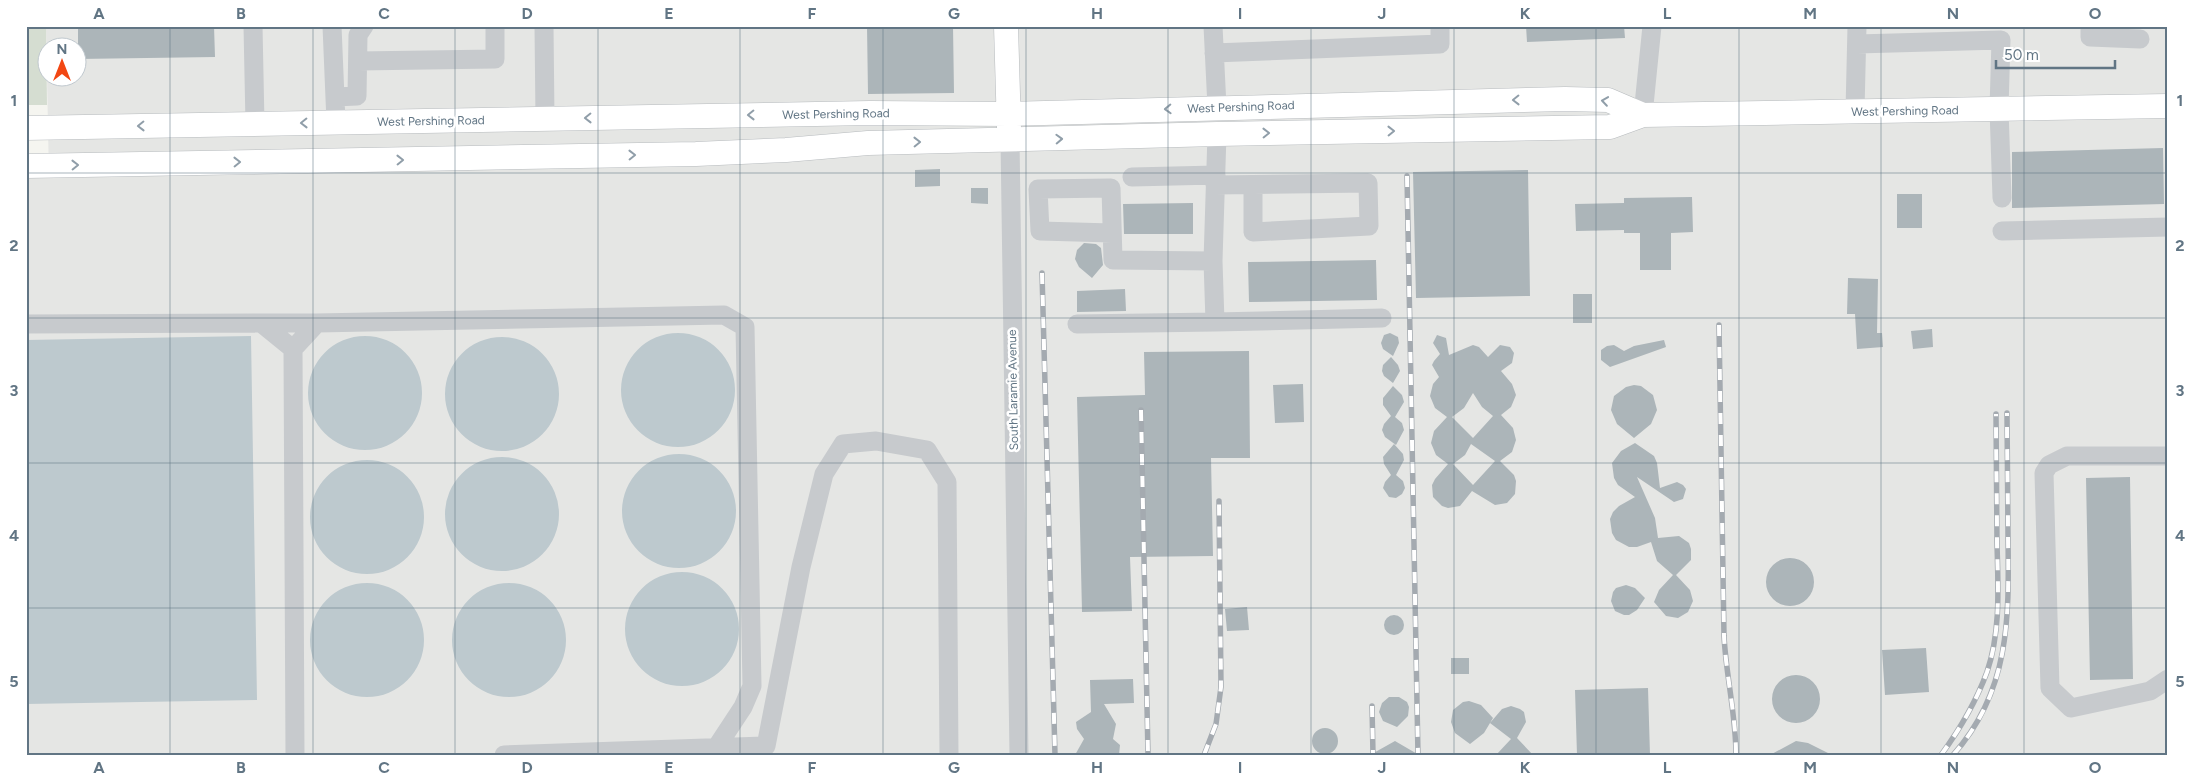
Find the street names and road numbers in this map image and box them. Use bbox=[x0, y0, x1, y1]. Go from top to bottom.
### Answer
street label: West Pershing Road bbox=[1187, 98, 1295, 116]
street label: West Pershing Road bbox=[1851, 103, 1959, 119]
street label: West Pershing Road bbox=[782, 106, 890, 122]
street label: West Pershing Road bbox=[377, 113, 485, 129]
street label: South Laramie Avenue bbox=[1005, 329, 1021, 451]

